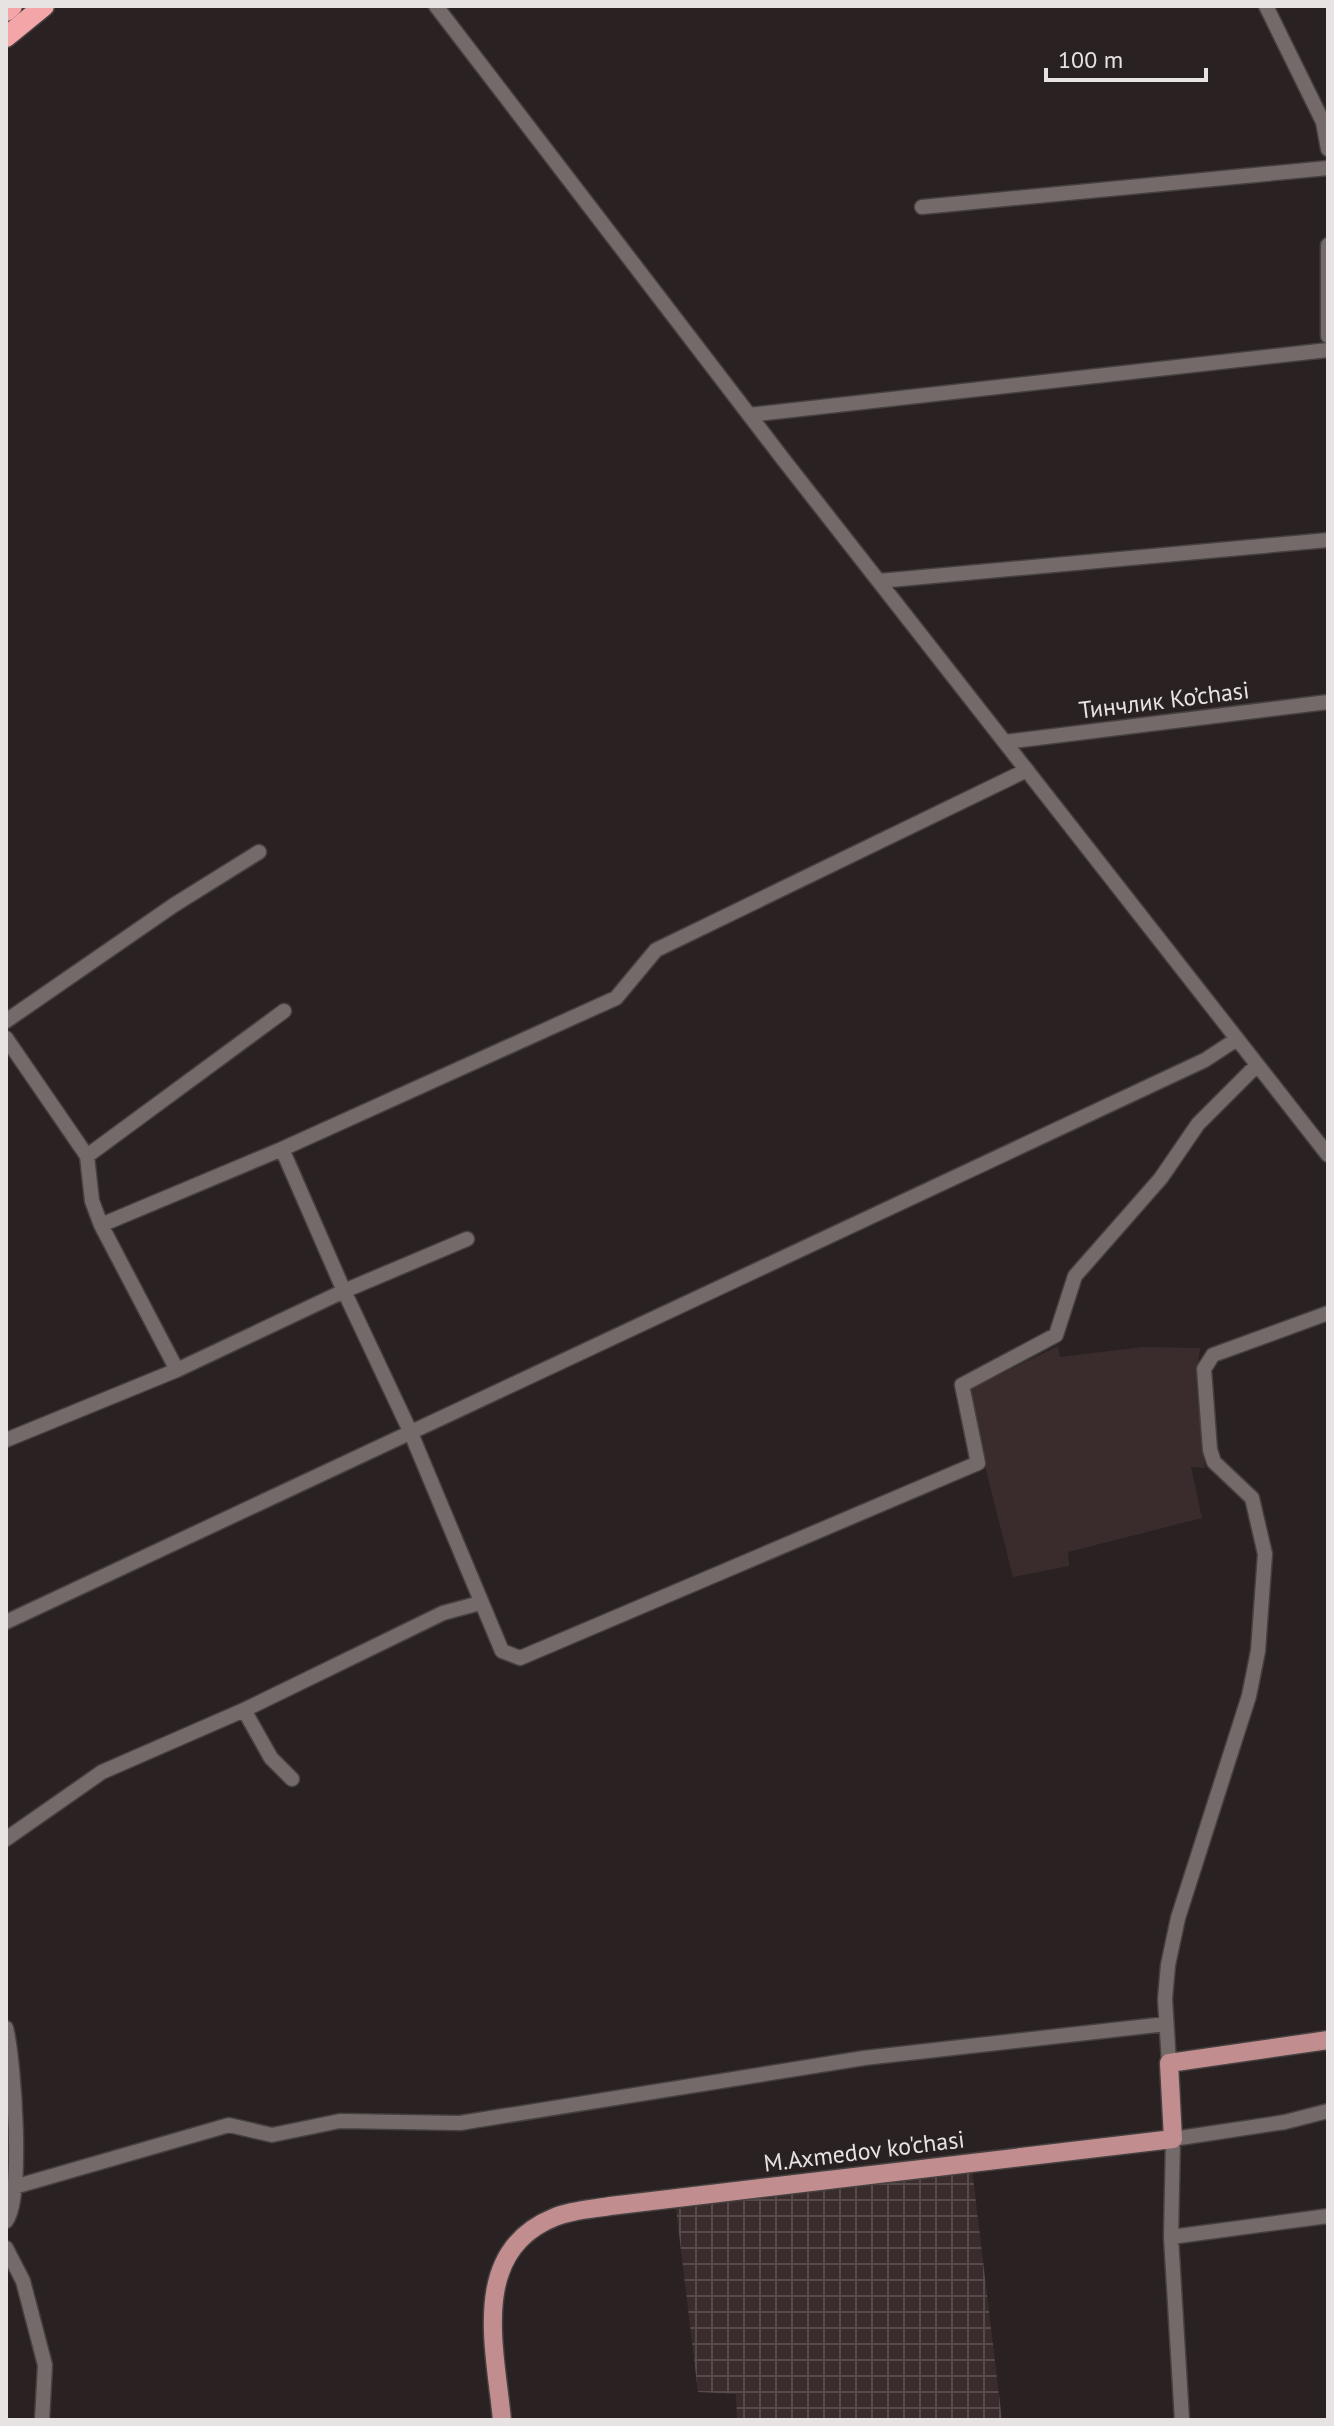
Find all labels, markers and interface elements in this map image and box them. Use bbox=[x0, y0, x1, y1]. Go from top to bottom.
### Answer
scale bar bbox=[1046, 32, 1206, 82]
text: 100 m bbox=[1058, 44, 1123, 75]
street label: Тинчлик Ko’chasi bbox=[1077, 674, 1251, 726]
street label: M.Axmedov ko'chasi bbox=[762, 2123, 966, 2179]

